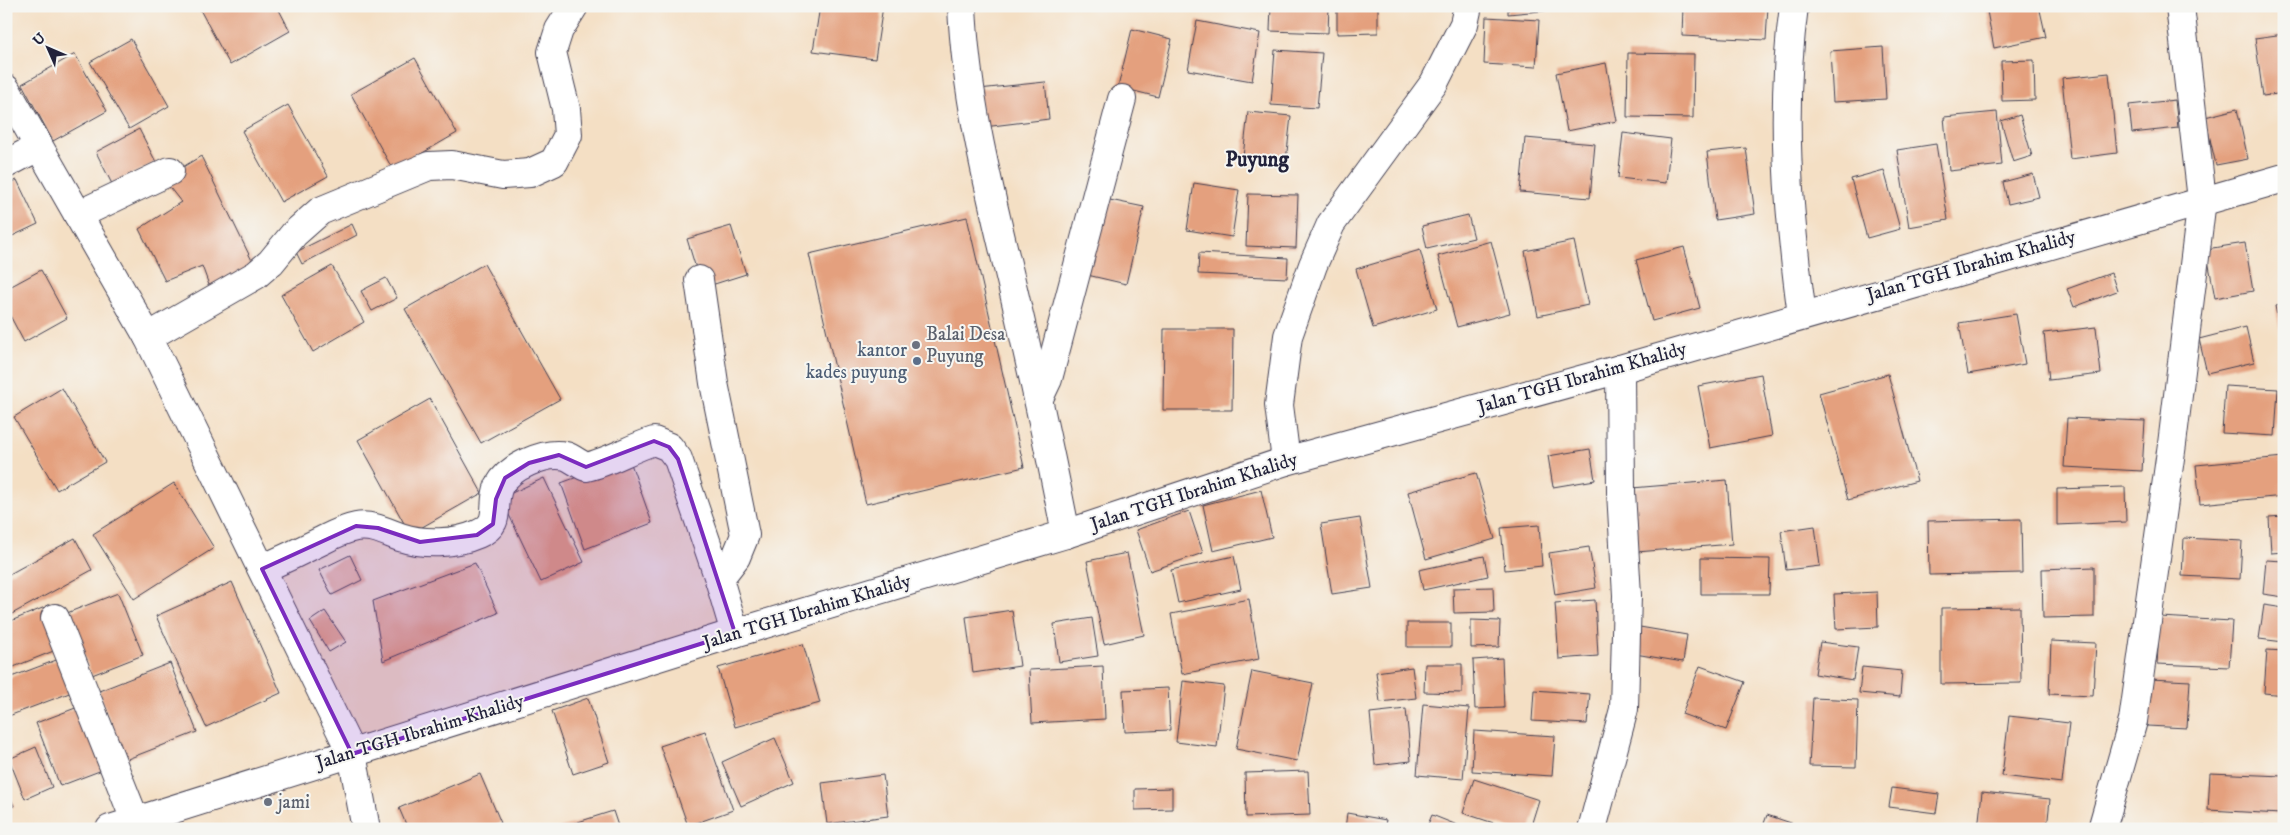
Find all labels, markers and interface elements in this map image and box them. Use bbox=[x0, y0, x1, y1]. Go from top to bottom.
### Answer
north arrow bbox=[22, 22, 72, 72]
text: U bbox=[29, 29, 50, 50]
district label: Puyung bbox=[1225, 147, 1290, 173]
street label: Jalan TGH Ibrahim Khalidy bbox=[1862, 225, 2079, 307]
place label: Balai Desa Puyung bbox=[926, 323, 1005, 368]
street label: Jalan TGH Ibrahim Khalidy bbox=[1473, 337, 1690, 419]
place label: kantor kades puyung bbox=[806, 339, 908, 384]
marker: Balai Desa Puyung bbox=[910, 339, 922, 351]
marker: kantor kades puyung bbox=[911, 355, 923, 367]
street label: Jalan TGH Ibrahim Khalidy bbox=[1086, 447, 1301, 537]
street label: Jalan TGH Ibrahim Khalidy bbox=[698, 569, 915, 655]
street label: Jalan TGH Ibrahim Khalidy bbox=[311, 689, 528, 775]
place label: jami bbox=[275, 791, 310, 814]
marker: jami bbox=[262, 796, 274, 808]

